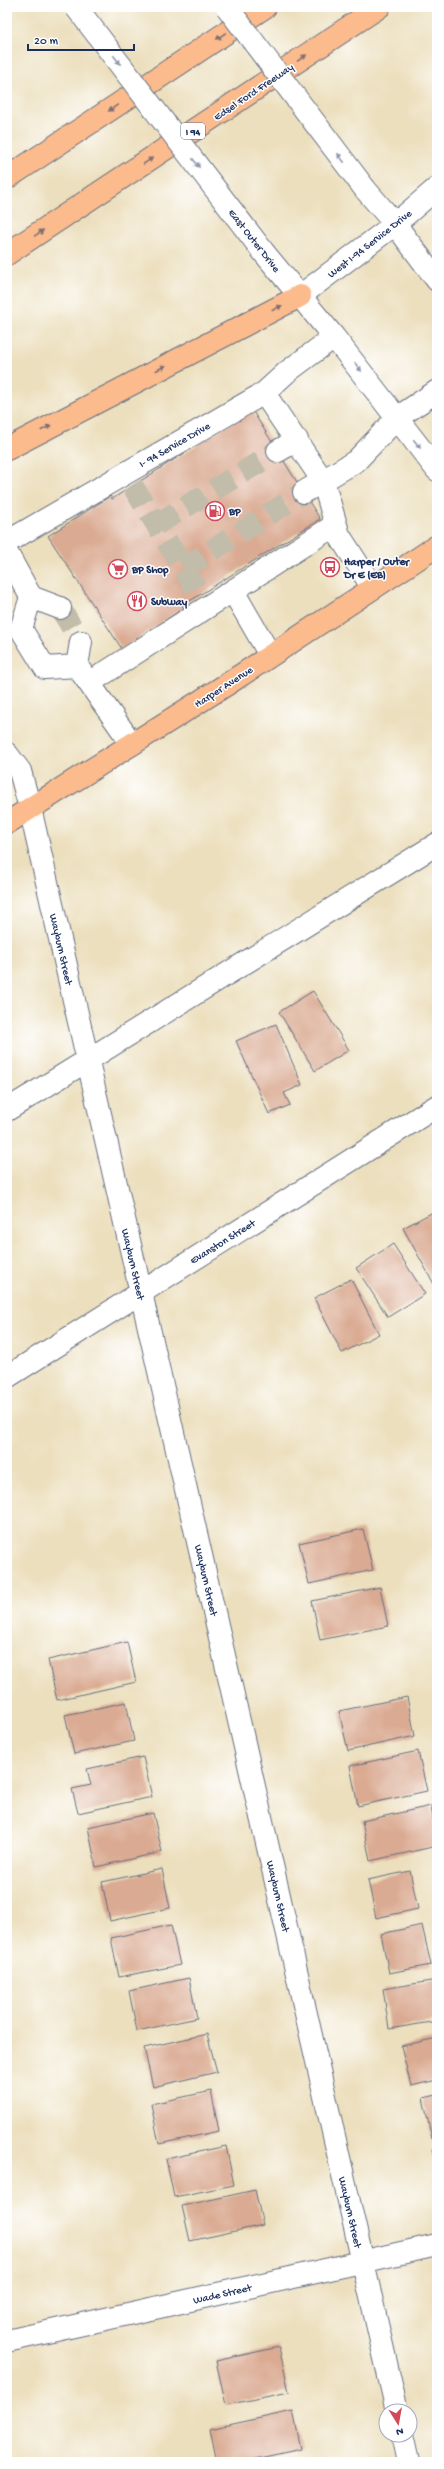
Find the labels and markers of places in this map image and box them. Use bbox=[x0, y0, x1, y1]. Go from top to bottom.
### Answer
fuel station icon: BP bbox=[204, 500, 226, 522]
place label: BP bbox=[228, 507, 242, 519]
bus stop icon: Harper / Outer Dr E (EB) bbox=[319, 556, 341, 578]
place label: Harper / Outer Dr E (EB) bbox=[343, 556, 410, 582]
supermarket icon: BP Shop bbox=[107, 558, 129, 580]
place label: BP Shop bbox=[131, 565, 169, 577]
restaurant icon: Subway bbox=[126, 590, 148, 612]
place label: Subway bbox=[151, 597, 188, 609]

